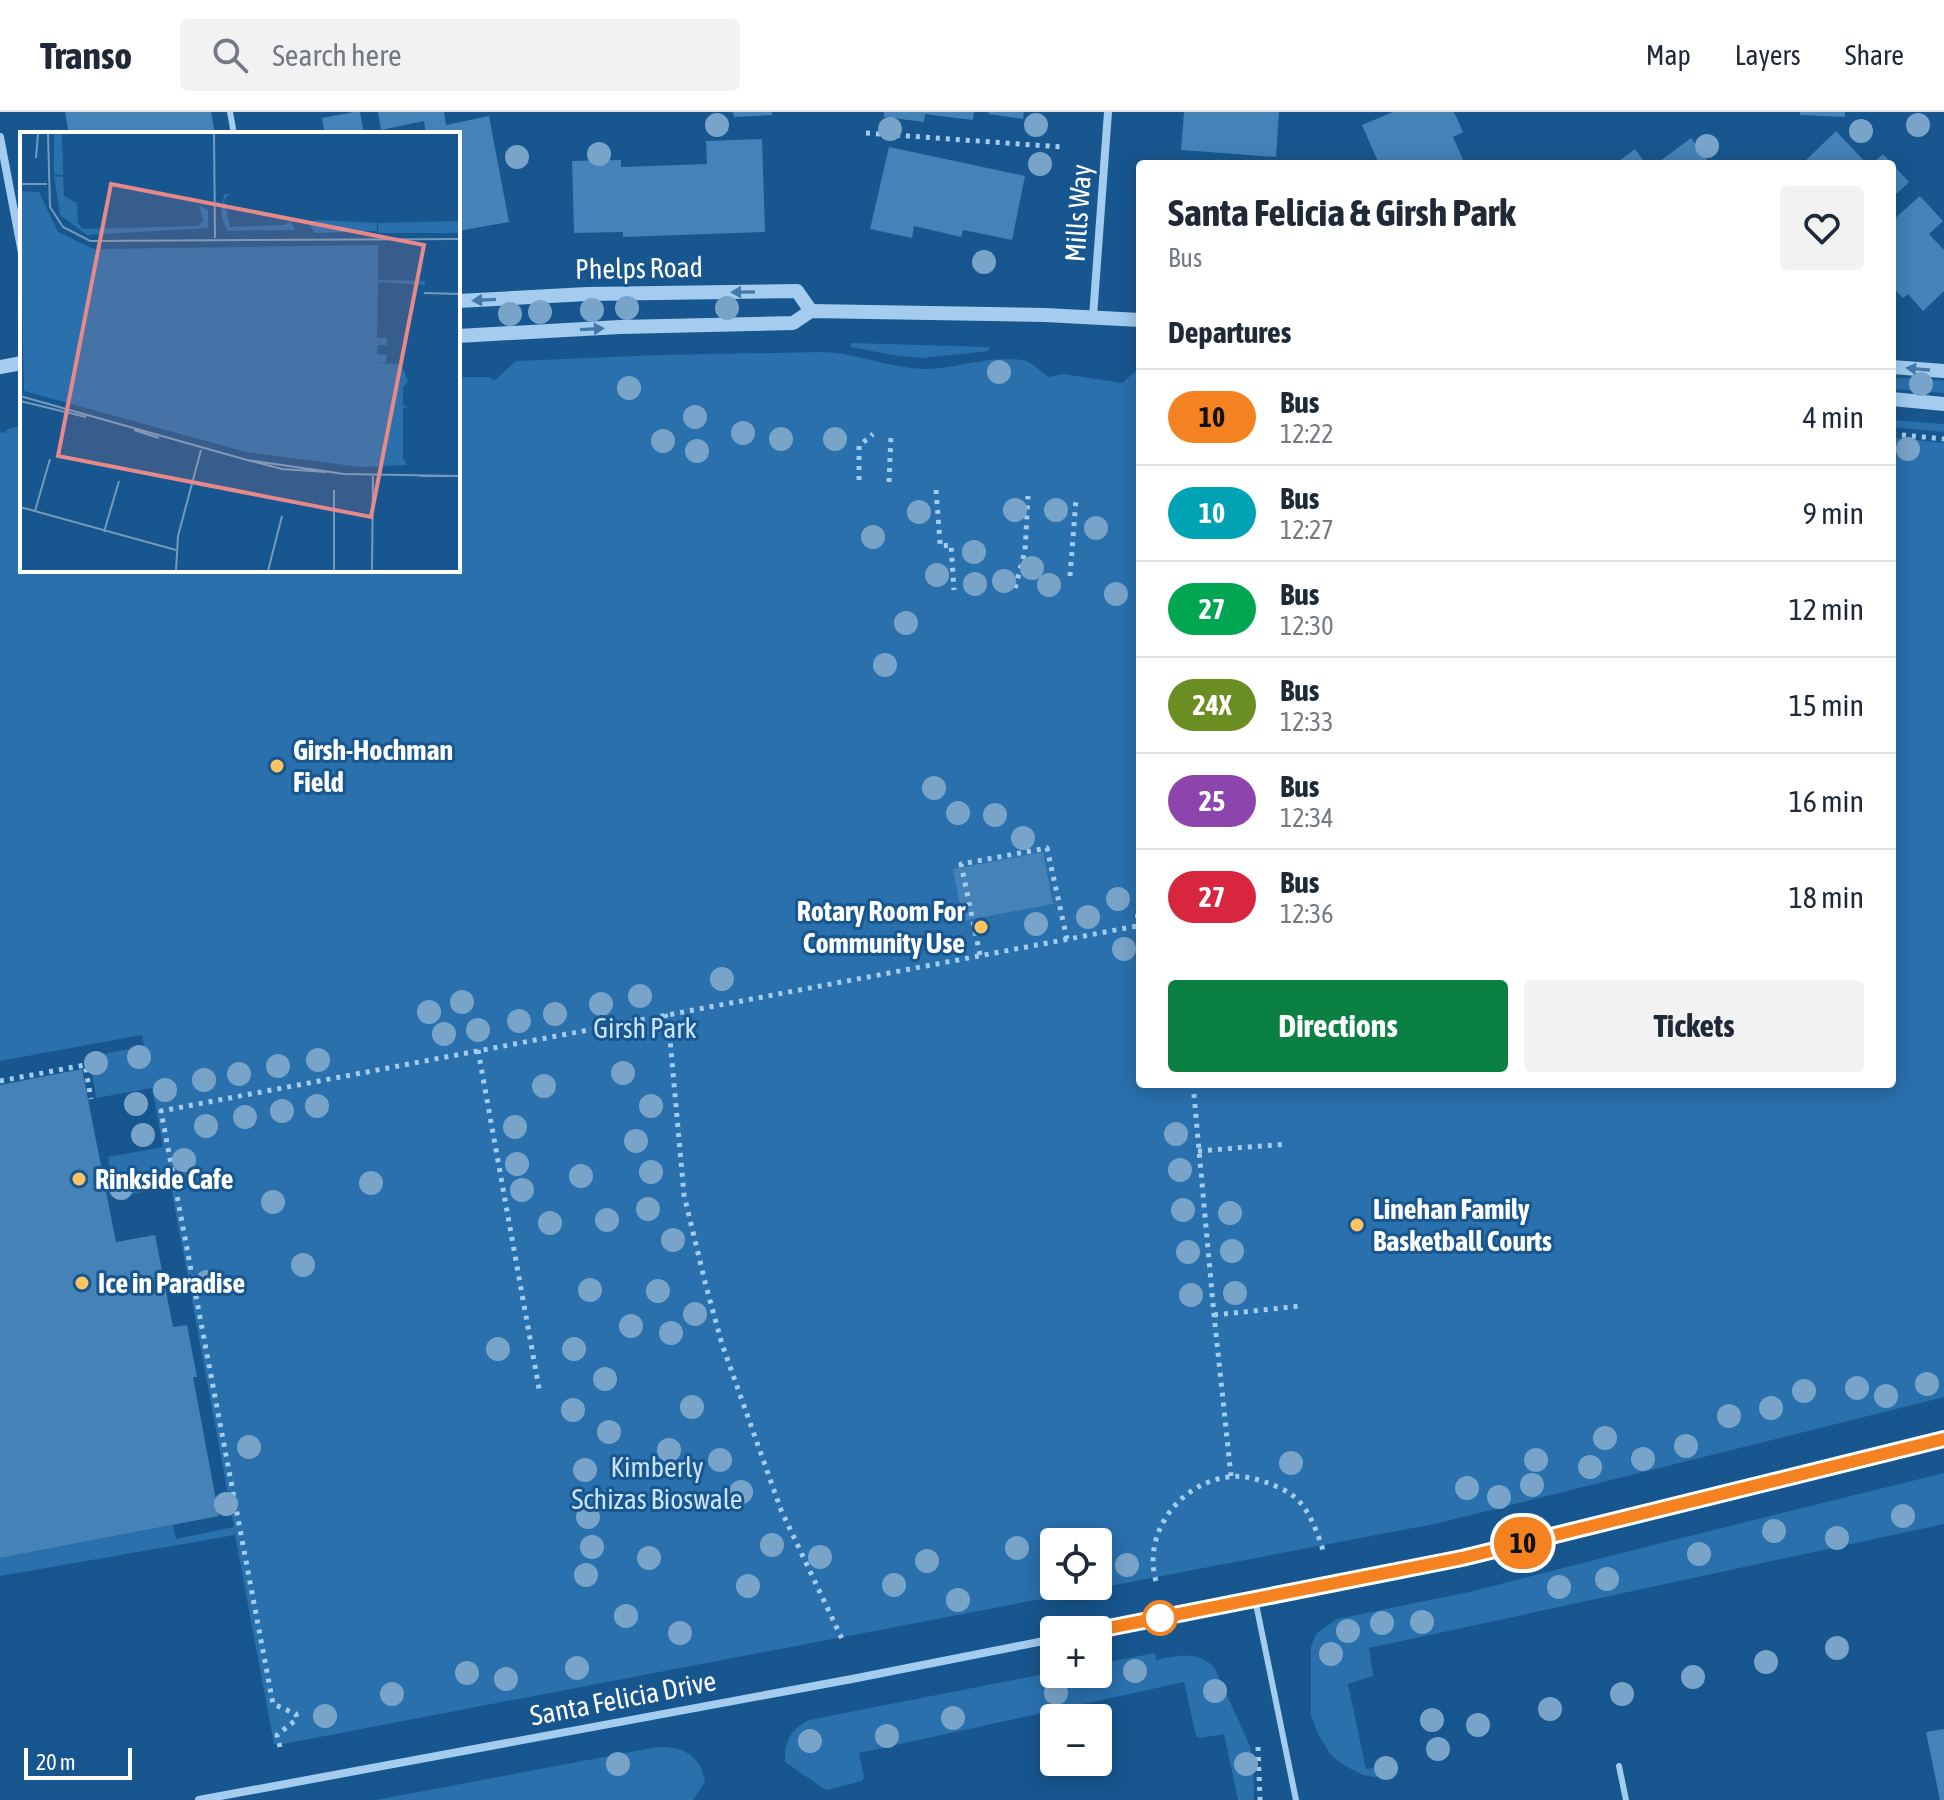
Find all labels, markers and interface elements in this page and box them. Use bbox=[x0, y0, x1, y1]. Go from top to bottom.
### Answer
search box bbox=[180, 19, 740, 91]
icon: search bbox=[208, 33, 252, 77]
text: Transo bbox=[40, 34, 132, 77]
text: Search here bbox=[272, 38, 402, 72]
text: Map bbox=[1646, 39, 1691, 71]
text: Layers bbox=[1735, 39, 1801, 71]
text: Share bbox=[1845, 39, 1904, 71]
inset map bbox=[20, 132, 460, 572]
street label: Mills Way bbox=[1059, 163, 1097, 263]
button: heart bbox=[1780, 186, 1864, 270]
text: Santa Felicia & Girsh Park bbox=[1168, 191, 1516, 234]
text: Bus bbox=[1168, 243, 1202, 273]
street label: Phelps Road bbox=[575, 251, 703, 285]
one-way arrow bbox=[730, 285, 755, 298]
one-way arrow bbox=[471, 293, 496, 306]
text: Departures bbox=[1168, 315, 1291, 349]
one-way arrow bbox=[580, 322, 605, 335]
one-way arrow bbox=[1905, 362, 1930, 375]
text: Bus bbox=[1280, 385, 1319, 419]
text: 4 min bbox=[1803, 400, 1864, 434]
text: 10 bbox=[1199, 401, 1225, 433]
text: 12:22 bbox=[1280, 419, 1334, 449]
text: Bus bbox=[1280, 481, 1319, 515]
text: 9 min bbox=[1803, 496, 1864, 530]
text: 10 bbox=[1199, 497, 1225, 529]
text: 12:27 bbox=[1280, 515, 1334, 545]
text: Bus bbox=[1280, 577, 1319, 611]
text: 12 min bbox=[1789, 592, 1864, 626]
text: 27 bbox=[1199, 593, 1225, 625]
text: 12:30 bbox=[1280, 611, 1334, 641]
text: Bus bbox=[1280, 673, 1319, 707]
text: 15 min bbox=[1789, 688, 1864, 722]
text: 24X bbox=[1193, 689, 1231, 721]
text: 12:33 bbox=[1280, 707, 1334, 737]
place label: Girsh-Hochman Field bbox=[293, 734, 453, 798]
marker: Girsh-Hochman Field bbox=[268, 757, 286, 775]
text: Bus bbox=[1280, 769, 1319, 803]
text: 16 min bbox=[1789, 784, 1864, 818]
text: 25 bbox=[1199, 785, 1225, 817]
text: 12:34 bbox=[1280, 803, 1334, 833]
text: Bus bbox=[1280, 865, 1319, 899]
text: 18 min bbox=[1789, 880, 1864, 914]
text: 27 bbox=[1199, 881, 1225, 913]
place label: Rotary Room For Community Use bbox=[797, 895, 966, 959]
text: 12:36 bbox=[1280, 899, 1334, 929]
marker: Rotary Room For Community Use bbox=[972, 918, 990, 936]
button: Directions bbox=[1168, 980, 1508, 1072]
button: Tickets bbox=[1524, 980, 1864, 1072]
park label: Girsh Park bbox=[593, 1012, 697, 1044]
place label: Rinkside Cafe bbox=[95, 1163, 234, 1195]
marker: Rinkside Cafe bbox=[70, 1170, 88, 1188]
place label: Linehan Family Basketball Courts bbox=[1373, 1193, 1552, 1257]
marker: Linehan Family Basketball Courts bbox=[1348, 1216, 1366, 1234]
place label: Ice in Paradise bbox=[98, 1267, 245, 1299]
marker: Ice in Paradise bbox=[73, 1274, 91, 1292]
park label: Kimberly Schizas Bioswale bbox=[571, 1451, 743, 1515]
line badge: 10 bbox=[1487, 1517, 1559, 1569]
text: 10 bbox=[1510, 1527, 1536, 1559]
map controls bbox=[1040, 1528, 1112, 1776]
button: locate bbox=[1040, 1528, 1112, 1600]
unlabelled marker bbox=[1143, 1601, 1177, 1635]
button: + bbox=[1040, 1616, 1112, 1688]
street label: Santa Felicia Drive bbox=[527, 1664, 719, 1732]
button: − bbox=[1040, 1704, 1112, 1776]
scale bar bbox=[24, 1744, 132, 1780]
text: 20 m bbox=[36, 1749, 76, 1775]

